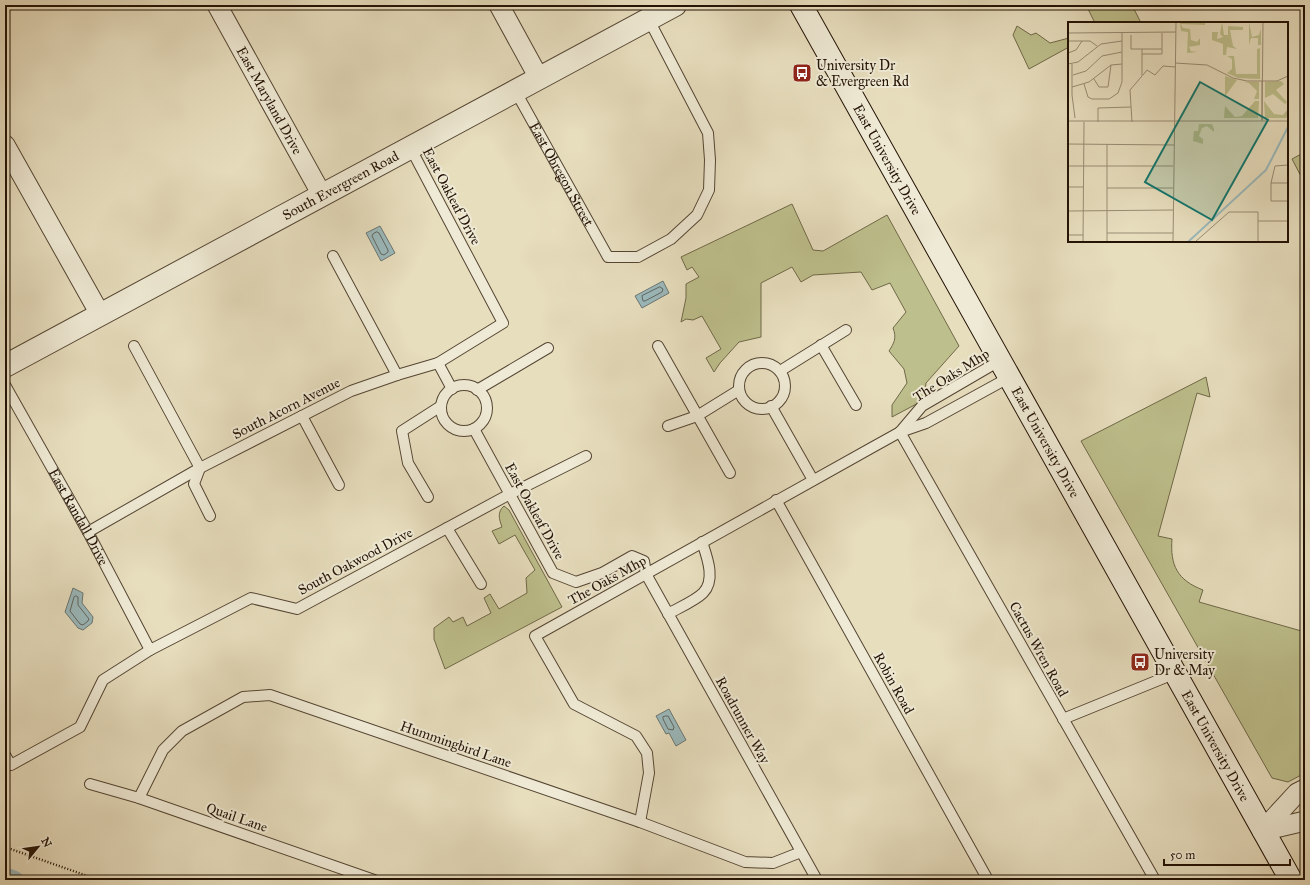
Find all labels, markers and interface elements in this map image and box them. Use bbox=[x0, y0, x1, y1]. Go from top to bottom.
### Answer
inset map bbox=[1068, 22, 1288, 242]
street label: East Maryland Drive bbox=[233, 44, 306, 158]
place label: University Dr & Evergreen Rd bbox=[816, 57, 909, 90]
bus stop icon: University Dr & Evergreen Rd bbox=[791, 62, 813, 84]
street label: East University Drive bbox=[849, 101, 925, 218]
street label: East Obregon Street bbox=[526, 119, 597, 229]
street label: East Oakleaf Drive bbox=[419, 145, 484, 248]
street label: South Evergreen Road bbox=[280, 147, 402, 224]
street label: The Oaks Mhp bbox=[910, 345, 992, 406]
street label: South Acorn Avenue bbox=[229, 374, 343, 443]
street label: East University Drive bbox=[1008, 384, 1083, 501]
street label: East Oakleaf Drive bbox=[501, 460, 568, 563]
street label: East Randall Drive bbox=[45, 465, 112, 569]
street label: South Oakwood Drive bbox=[295, 524, 416, 599]
street label: The Oaks Mhp bbox=[565, 552, 649, 609]
street label: Cactus Wren Road bbox=[1005, 599, 1072, 700]
place label: University Dr & May bbox=[1154, 646, 1215, 679]
street label: Robin Road bbox=[870, 649, 917, 717]
bus stop icon: University Dr & May bbox=[1129, 651, 1151, 673]
street label: Roadrunner Way bbox=[712, 674, 774, 767]
street label: East University Drive bbox=[1178, 688, 1253, 805]
street label: Hummingbird Lane bbox=[398, 717, 514, 772]
street label: Quail Lane bbox=[204, 799, 270, 836]
north arrow bbox=[18, 827, 58, 867]
text: N bbox=[38, 835, 55, 850]
scale bar bbox=[1164, 841, 1290, 867]
text: 50 m bbox=[1170, 848, 1195, 862]

